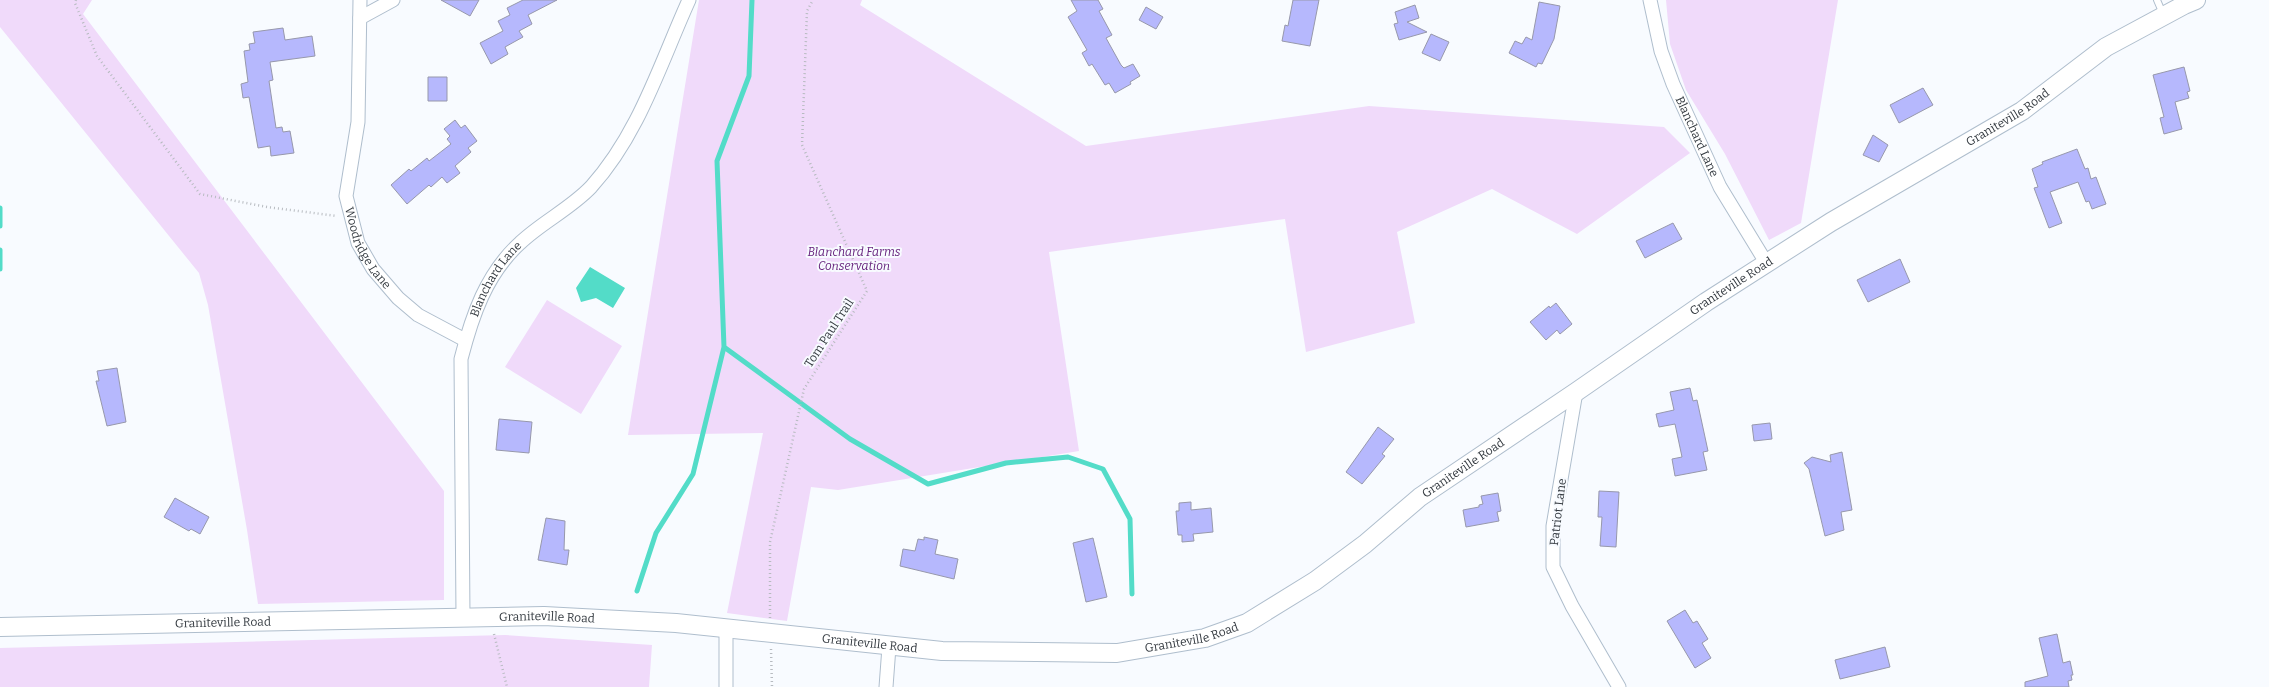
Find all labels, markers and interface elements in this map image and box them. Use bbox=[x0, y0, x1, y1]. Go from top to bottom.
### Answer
street label: Graniteville Road bbox=[1963, 86, 2052, 149]
street label: Blanchard Lane bbox=[1673, 94, 1721, 179]
street label: Woodridge Lane bbox=[342, 205, 394, 292]
street label: Blanchard Lane bbox=[467, 238, 524, 319]
park label: Blanchard Farms Conservation bbox=[807, 245, 901, 273]
street label: Graniteville Road bbox=[1687, 254, 1775, 318]
street label: Tom Paul Trail bbox=[802, 296, 857, 370]
street label: Graniteville Road bbox=[1419, 435, 1507, 501]
street label: Patriot Lane bbox=[1547, 478, 1569, 546]
street label: Graniteville Road bbox=[499, 609, 595, 626]
street label: Graniteville Road bbox=[175, 615, 271, 630]
street label: Graniteville Road bbox=[1144, 620, 1240, 655]
street label: Graniteville Road bbox=[821, 631, 918, 655]

